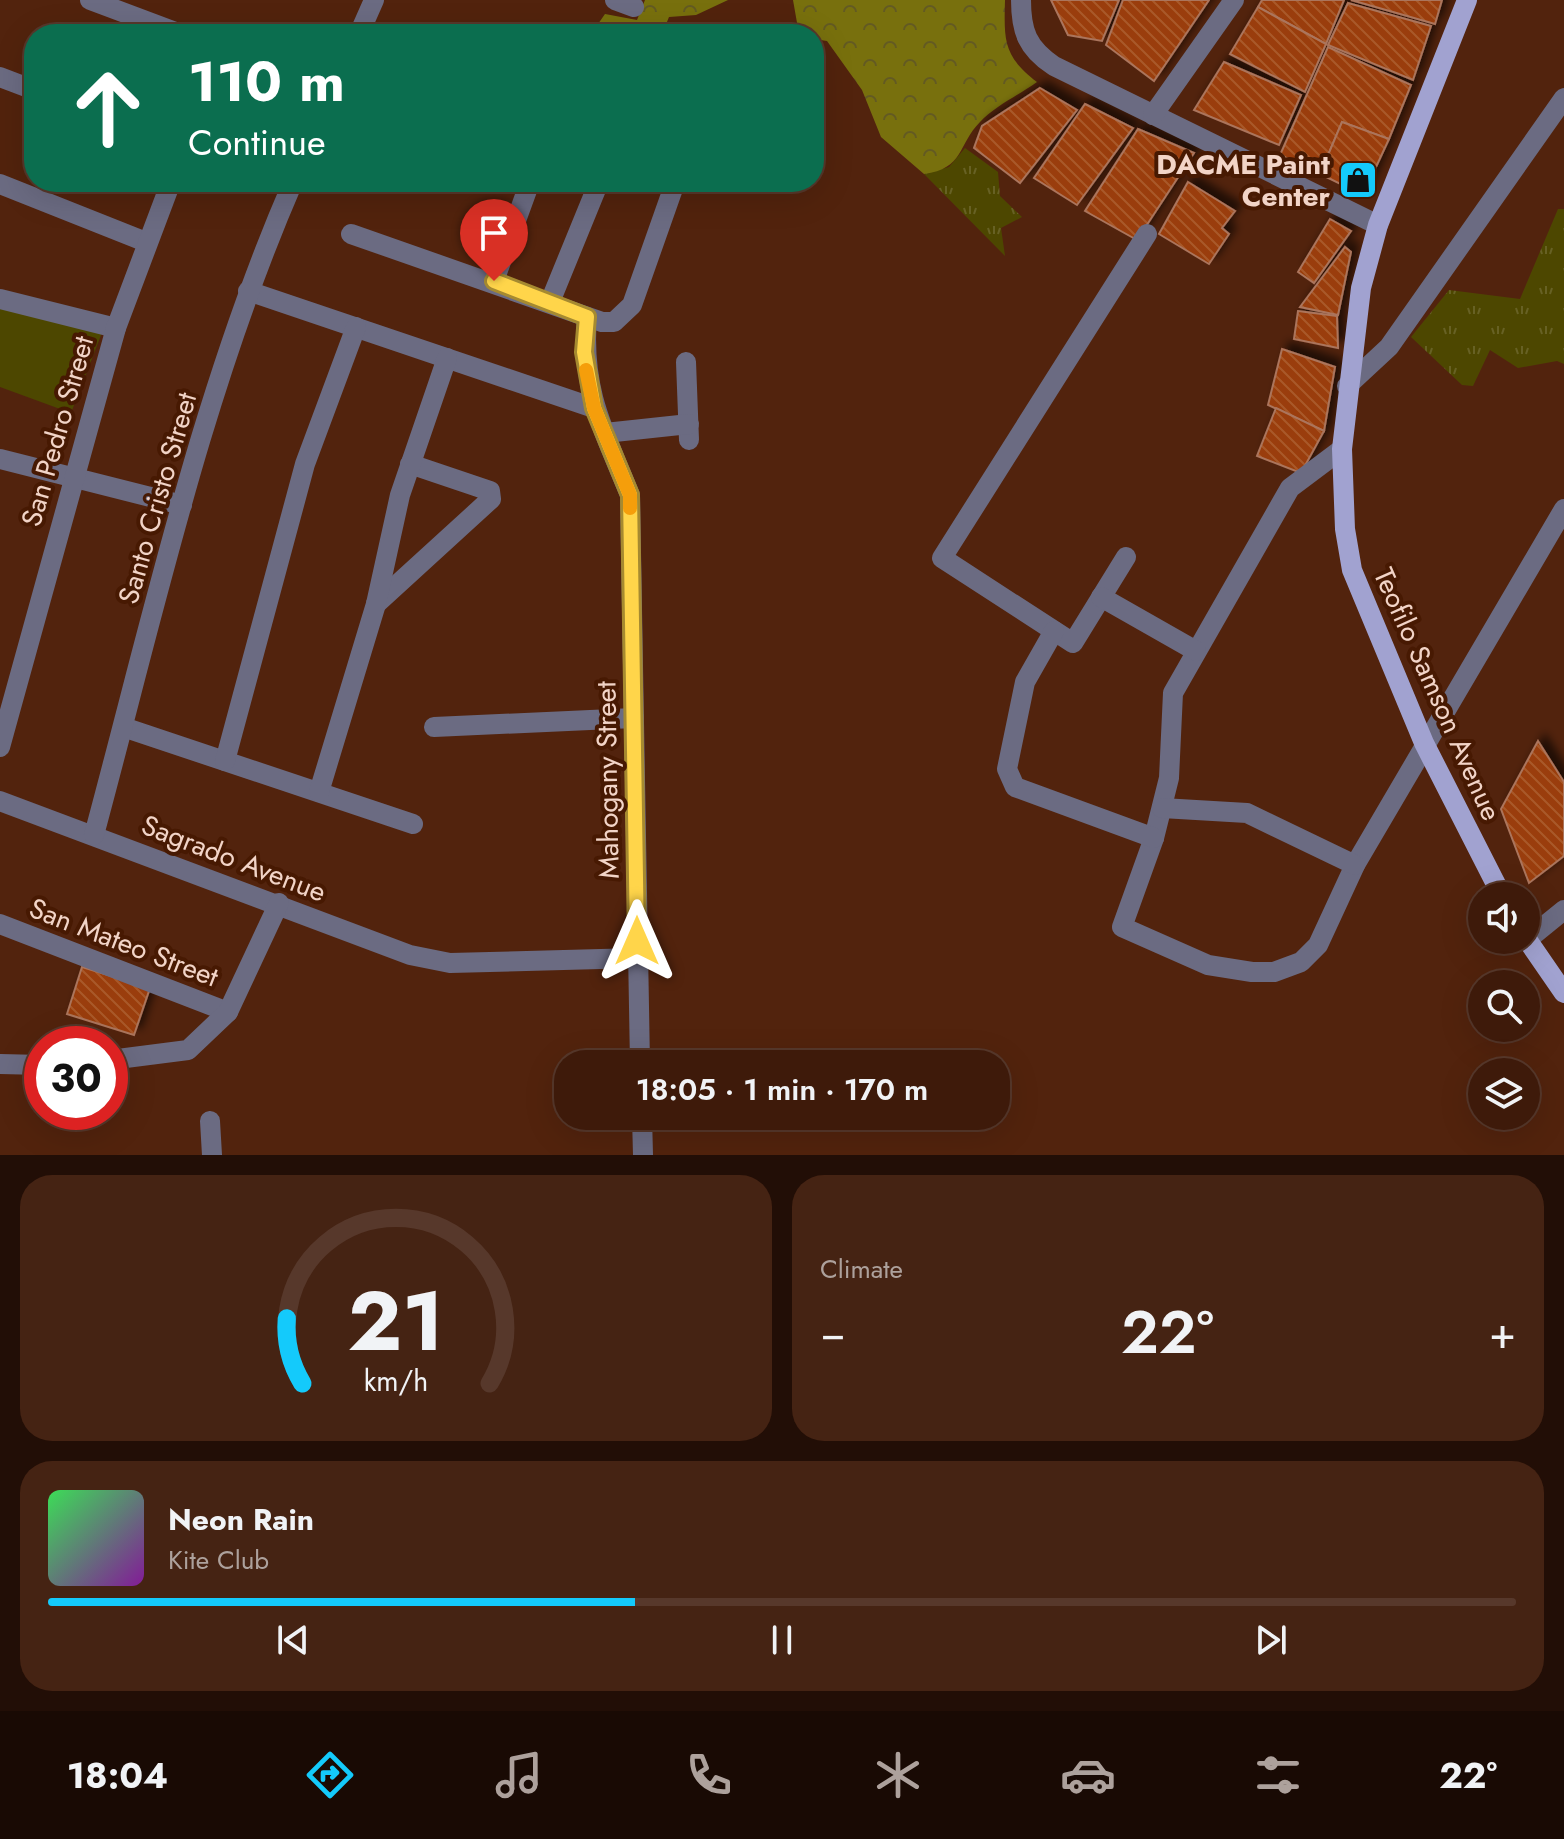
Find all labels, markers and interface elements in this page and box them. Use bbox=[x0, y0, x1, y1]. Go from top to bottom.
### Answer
text: 110 m bbox=[188, 41, 345, 122]
icon: ahead bbox=[56, 56, 160, 160]
text: Continue bbox=[188, 116, 326, 168]
place label: DACME Paint Center bbox=[1156, 144, 1330, 217]
shop icon: DACME Paint Center bbox=[1337, 159, 1379, 201]
pin bbox=[460, 199, 528, 281]
icon: arrive bbox=[472, 211, 516, 255]
street label: San Pedro Street bbox=[11, 331, 104, 531]
street label: Santo Cristo Street bbox=[108, 387, 207, 609]
street label: Teofilo Samson Avenue bbox=[1363, 561, 1512, 827]
street label: Mahogany Street bbox=[585, 681, 630, 879]
street label: Sagrado Avenue bbox=[136, 804, 332, 912]
map controls bbox=[1468, 882, 1540, 1130]
button: sound bbox=[1468, 882, 1540, 954]
street label: San Mateo Street bbox=[23, 888, 225, 997]
position arrow bbox=[595, 899, 679, 983]
button: search bbox=[1468, 970, 1540, 1042]
speed limit sign: 30 bbox=[24, 1026, 128, 1130]
button: layers bbox=[1468, 1058, 1540, 1130]
text: 18:05 · 1 min · 170 m bbox=[636, 1068, 928, 1111]
text: Climate bbox=[820, 1250, 903, 1288]
text: 21 bbox=[348, 1261, 444, 1381]
text: 22° bbox=[1121, 1289, 1214, 1376]
text: − bbox=[820, 1301, 846, 1365]
text: + bbox=[1489, 1301, 1516, 1365]
text: km/h bbox=[364, 1360, 428, 1402]
text: Neon Rain bbox=[168, 1498, 314, 1541]
text: Kite Club bbox=[168, 1541, 269, 1579]
icon: previous bbox=[271, 1618, 315, 1662]
icon: pause bbox=[760, 1618, 804, 1662]
icon: next bbox=[1249, 1618, 1293, 1662]
icon: directions bbox=[302, 1747, 358, 1803]
icon: music bbox=[491, 1747, 547, 1803]
icon: phone bbox=[681, 1747, 737, 1803]
icon: climate bbox=[870, 1747, 926, 1803]
icon: car bbox=[1060, 1747, 1116, 1803]
icon: filters bbox=[1250, 1747, 1306, 1803]
text: 18:04 bbox=[67, 1749, 168, 1801]
text: 22° bbox=[1439, 1749, 1497, 1801]

